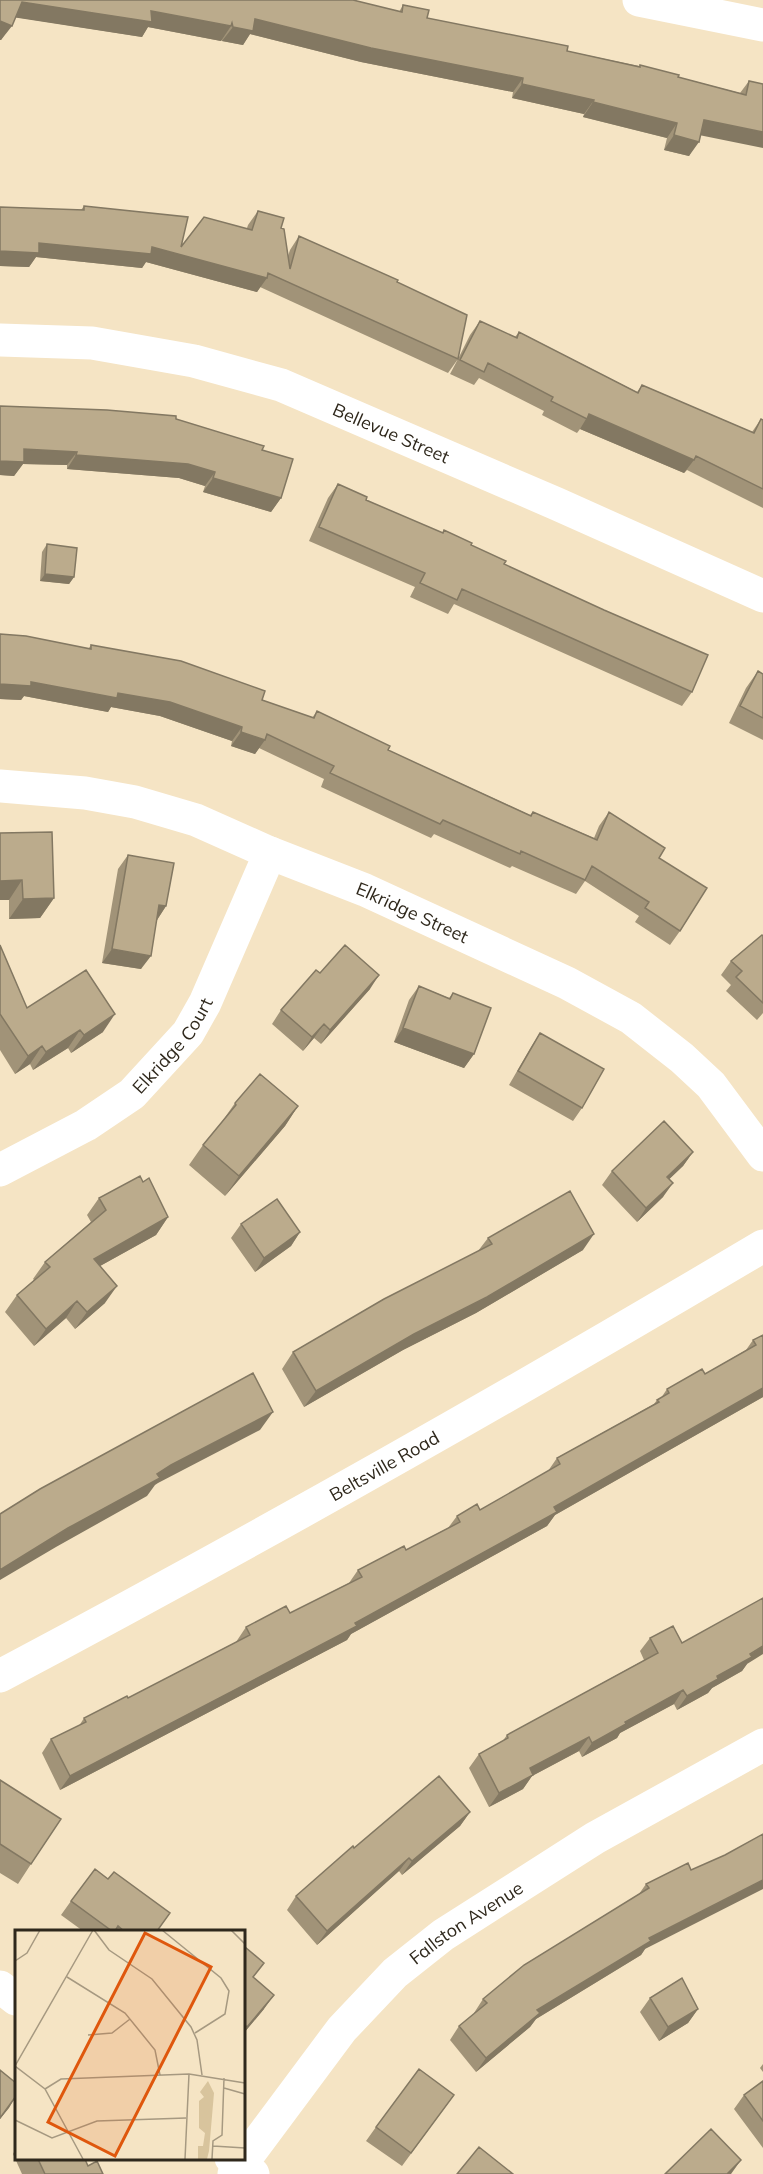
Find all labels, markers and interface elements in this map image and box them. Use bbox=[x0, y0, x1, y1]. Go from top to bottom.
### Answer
street label: Bellevue Street bbox=[330, 397, 453, 468]
street label: Elkridge Street bbox=[353, 876, 472, 948]
street label: Elkridge Court bbox=[127, 994, 217, 1098]
street label: Beltsville Road bbox=[325, 1425, 443, 1506]
street label: Fallston Avenue bbox=[404, 1876, 527, 1969]
inset map bbox=[15, 1930, 244, 2159]

